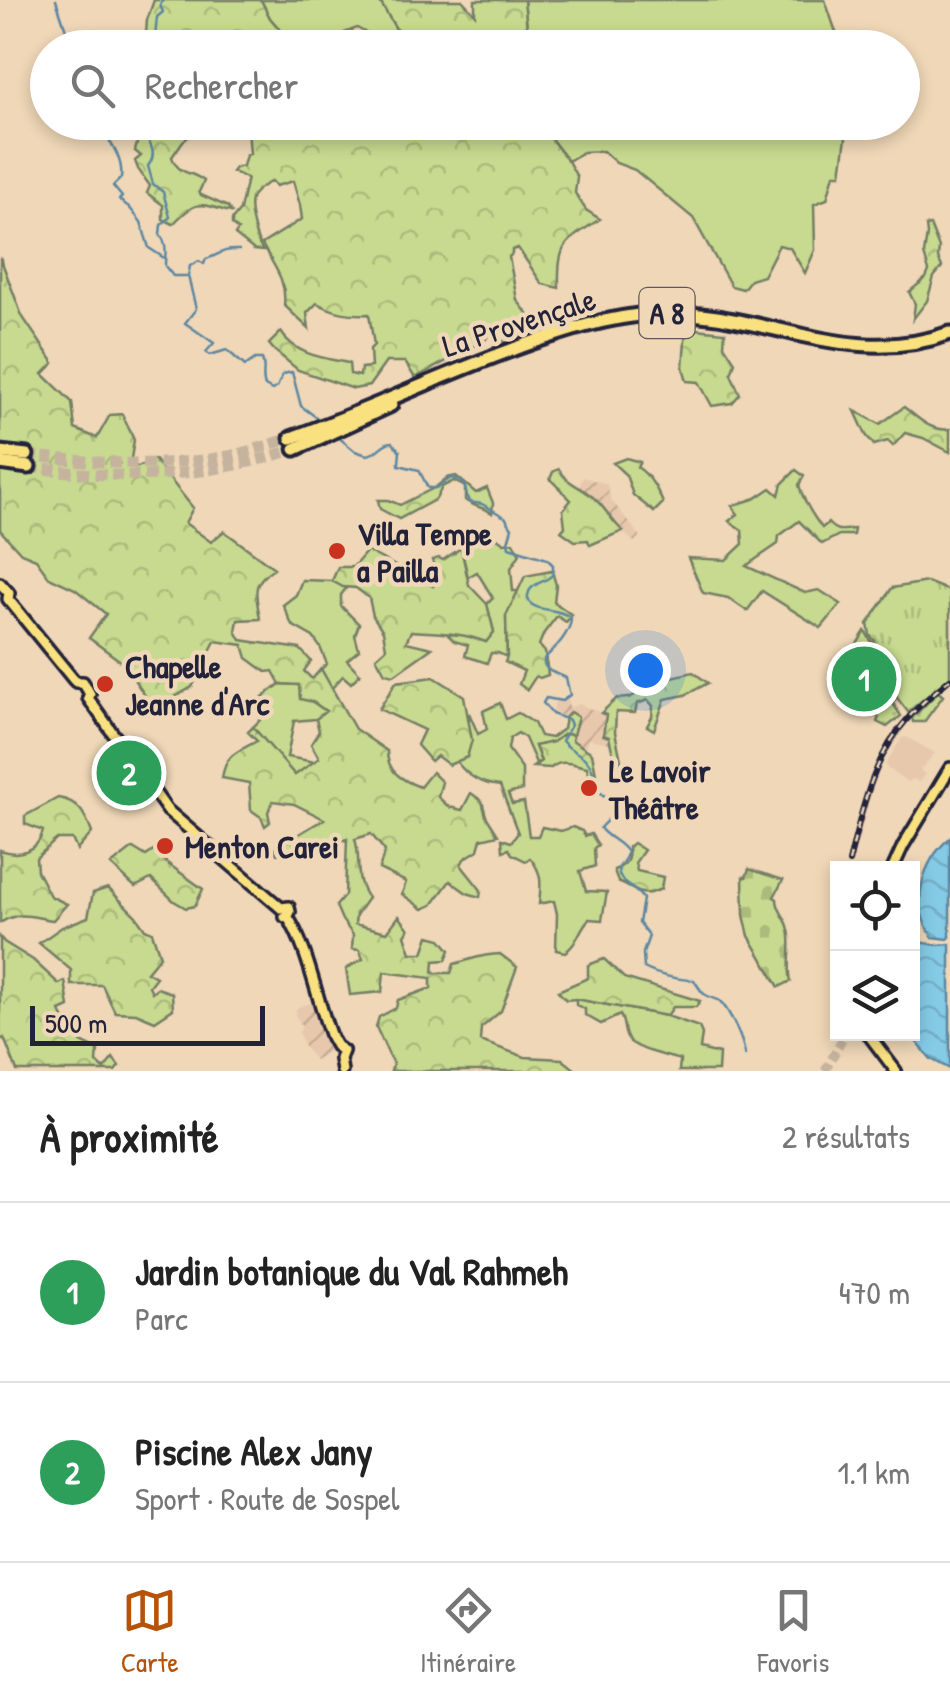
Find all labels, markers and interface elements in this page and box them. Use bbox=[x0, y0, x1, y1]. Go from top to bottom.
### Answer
search box bbox=[30, 30, 920, 140]
icon: search bbox=[65, 58, 120, 113]
text: Rechercher bbox=[145, 59, 298, 111]
street label: La Provençale bbox=[437, 277, 601, 367]
road number: A 8 bbox=[640, 288, 694, 338]
place label: Villa Tempe a Pailla bbox=[357, 512, 492, 592]
marker: Villa Tempe a Pailla bbox=[326, 540, 348, 562]
pin: 1 bbox=[832, 642, 896, 716]
place label: Chapelle Jeanne d'Arc bbox=[125, 645, 270, 725]
your location bbox=[620, 645, 671, 696]
marker: Chapelle Jeanne d'Arc bbox=[94, 673, 116, 695]
pin: 2 bbox=[96, 736, 162, 810]
place label: Le Lavoir Théâtre bbox=[608, 749, 711, 829]
marker: Le Lavoir Théâtre bbox=[578, 777, 600, 799]
place label: Menton Carei bbox=[185, 825, 339, 868]
marker: Menton Carei bbox=[154, 835, 176, 857]
map controls bbox=[830, 861, 920, 1041]
button: locate bbox=[830, 861, 920, 951]
button: layers bbox=[830, 951, 920, 1041]
scale bar bbox=[30, 1001, 265, 1046]
text: 500 m bbox=[45, 1004, 107, 1042]
text: À proximité bbox=[40, 1108, 219, 1165]
text: 2 résultats bbox=[782, 1115, 910, 1158]
text: Jardin botanique du Val Rahmeh bbox=[135, 1245, 568, 1297]
text: 1 bbox=[67, 1271, 78, 1314]
text: 470 m bbox=[839, 1271, 910, 1314]
text: Parc bbox=[135, 1297, 188, 1340]
text: Piscine Alex Jany bbox=[135, 1425, 372, 1477]
text: 2 bbox=[65, 1451, 80, 1494]
text: 1.1 km bbox=[838, 1451, 910, 1494]
text: Sport · Route de Sospel bbox=[135, 1477, 399, 1520]
tab: Carte bbox=[121, 1583, 179, 1681]
tab: Itinéraire bbox=[420, 1583, 516, 1681]
tab: Favoris bbox=[758, 1583, 829, 1681]

